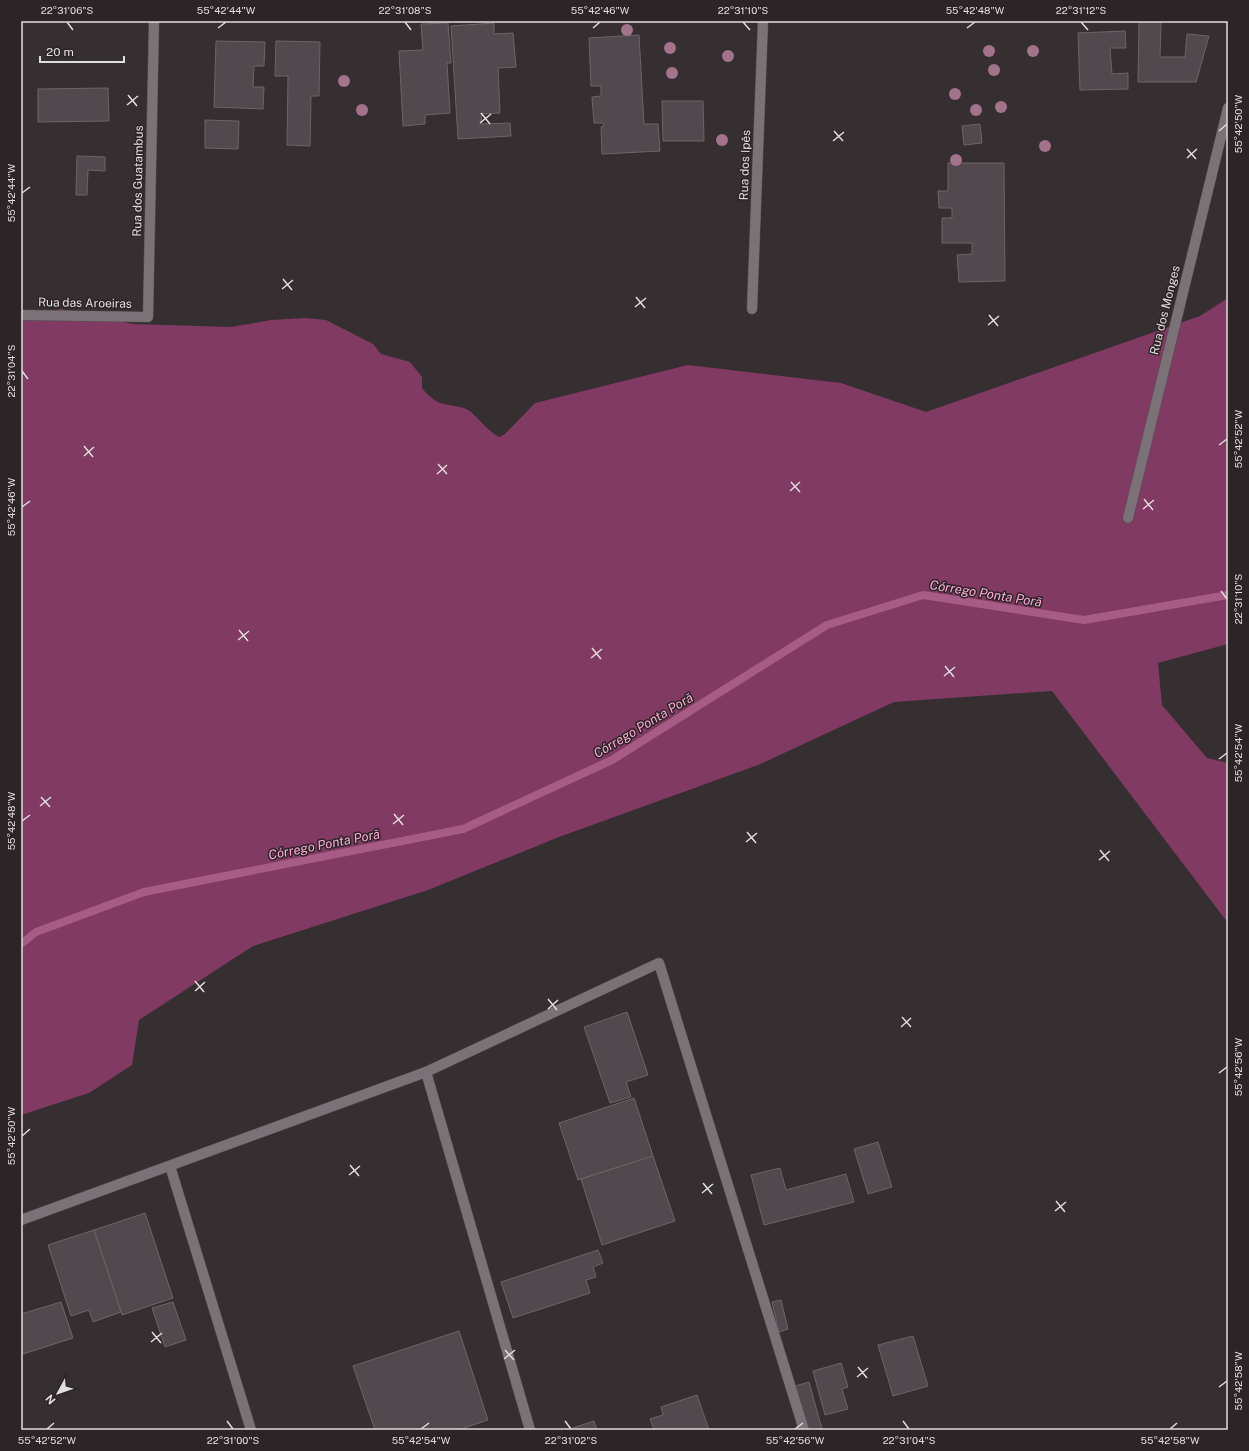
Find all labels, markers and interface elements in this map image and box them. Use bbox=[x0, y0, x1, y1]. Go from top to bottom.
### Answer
text: 22°31'06"S bbox=[41, 4, 94, 16]
text: 55°42'44"W bbox=[197, 4, 256, 16]
text: 22°31'08"S bbox=[379, 4, 432, 16]
text: 55°42'46"W bbox=[571, 4, 630, 16]
text: 22°31'10"S bbox=[718, 4, 769, 16]
text: 55°42'48"W bbox=[946, 4, 1005, 16]
text: 22°31'12"S bbox=[1056, 4, 1106, 16]
scale bar bbox=[40, 38, 124, 64]
text: 20 m bbox=[46, 45, 74, 59]
text: 55°42'50"W bbox=[1232, 94, 1244, 153]
street label: Rua dos Guatambus bbox=[130, 125, 146, 237]
street label: Rua dos Ipês bbox=[737, 129, 753, 201]
text: 55°42'44"W bbox=[5, 163, 17, 222]
street label: Rua dos Monges bbox=[1147, 264, 1183, 356]
street label: Rua das Aroeiras bbox=[38, 295, 132, 311]
text: 22°31'04"S bbox=[5, 344, 17, 397]
text: 55°42'52"W bbox=[1232, 409, 1244, 468]
text: 55°42'46"W bbox=[5, 477, 17, 536]
text: 22°31'10"S bbox=[1232, 573, 1244, 624]
water label: Córrego Ponta Porã bbox=[929, 577, 1043, 610]
water label: Córrego Ponta Porã bbox=[591, 690, 696, 761]
text: 55°42'54"W bbox=[1232, 723, 1244, 782]
text: 55°42'48"W bbox=[5, 791, 17, 850]
water label: Córrego Ponta Porã bbox=[267, 826, 381, 863]
text: 55°42'56"W bbox=[1232, 1037, 1244, 1096]
text: 55°42'50"W bbox=[5, 1106, 17, 1165]
text: 55°42'58"W bbox=[1232, 1351, 1244, 1410]
north arrow bbox=[38, 1373, 78, 1413]
text: N bbox=[43, 1392, 58, 1407]
text: 55°42'52"W bbox=[18, 1434, 77, 1446]
text: 22°31'00"S bbox=[207, 1434, 260, 1446]
text: 55°42'54"W bbox=[392, 1434, 451, 1446]
text: 22°31'02"S bbox=[545, 1434, 598, 1446]
text: 55°42'56"W bbox=[766, 1434, 825, 1446]
text: 22°31'04"S bbox=[883, 1434, 936, 1446]
text: 55°42'58"W bbox=[1141, 1434, 1200, 1446]

